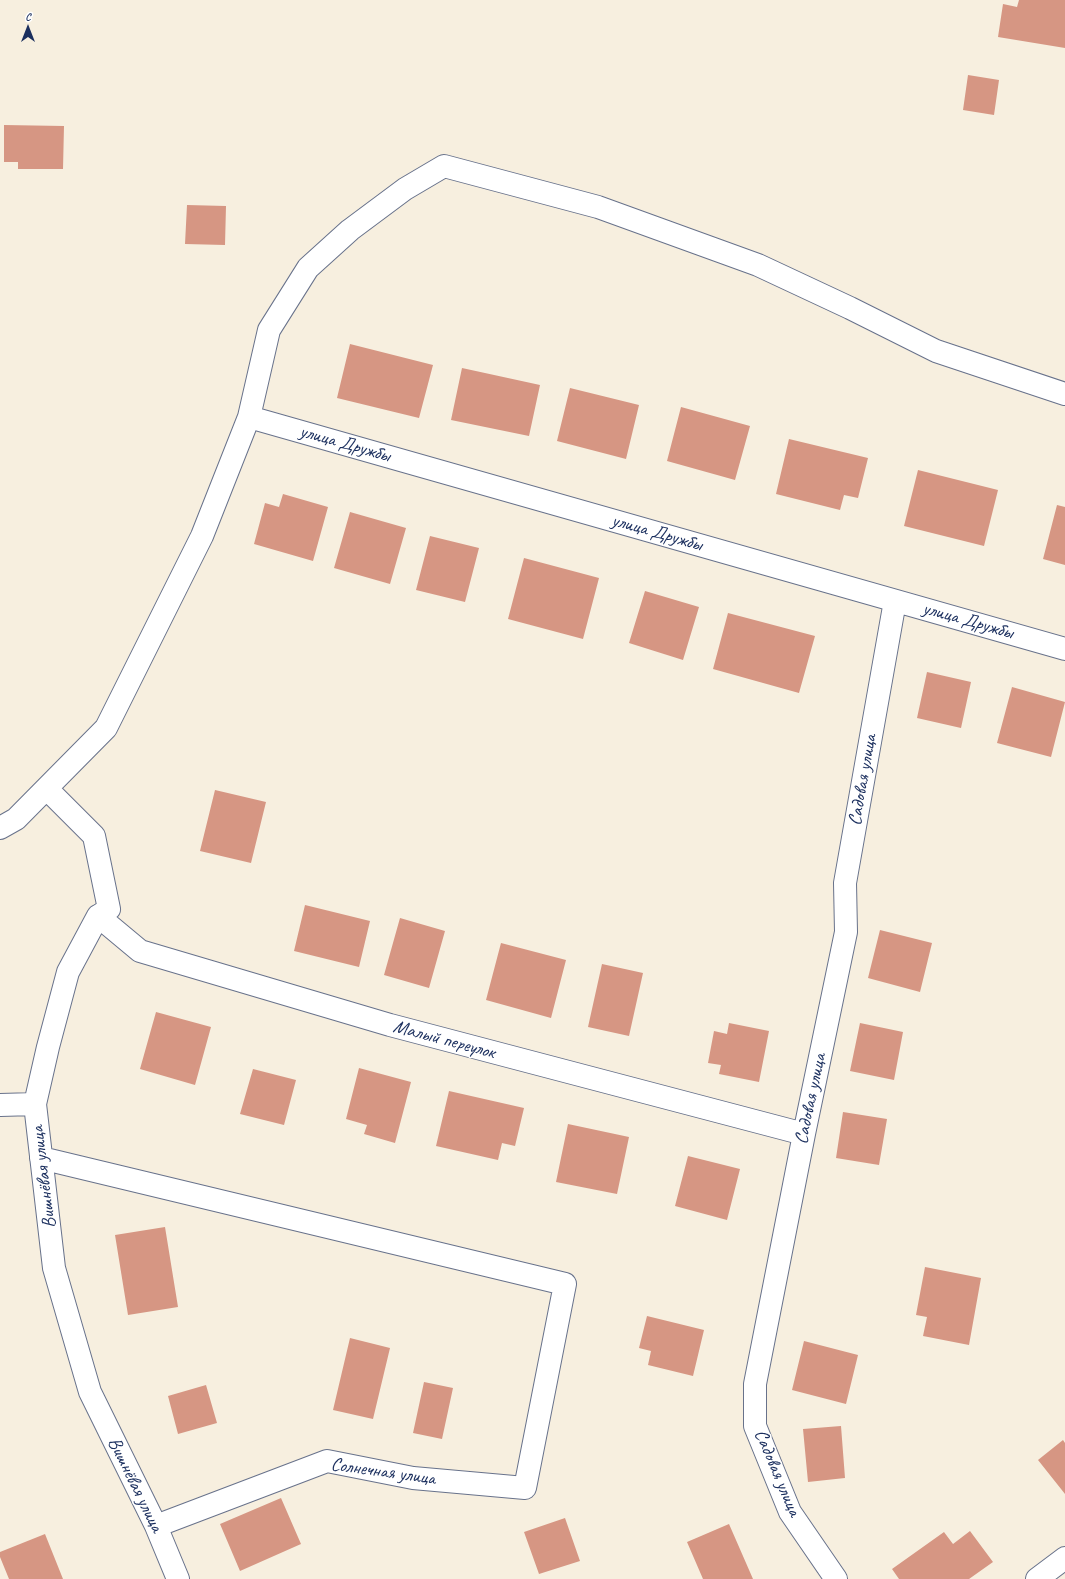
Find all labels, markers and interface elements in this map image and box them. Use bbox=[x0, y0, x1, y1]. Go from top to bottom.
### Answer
north arrow bbox=[8, 8, 48, 48]
text: С bbox=[25, 9, 31, 23]
street label: улица Дружбы bbox=[297, 420, 393, 468]
street label: улица Дружбы bbox=[609, 509, 705, 557]
street label: улица Дружбы bbox=[920, 597, 1016, 645]
street label: Садовая улица bbox=[844, 733, 882, 827]
street label: Малый переулок bbox=[391, 1015, 497, 1065]
street label: Садовая улица bbox=[790, 1052, 832, 1146]
street label: Вишнёвая улица bbox=[26, 1125, 62, 1229]
street label: Садовая улица bbox=[749, 1426, 805, 1520]
street label: Вишнёвая улица bbox=[102, 1434, 168, 1536]
street label: Солнечная улица bbox=[329, 1453, 437, 1491]

